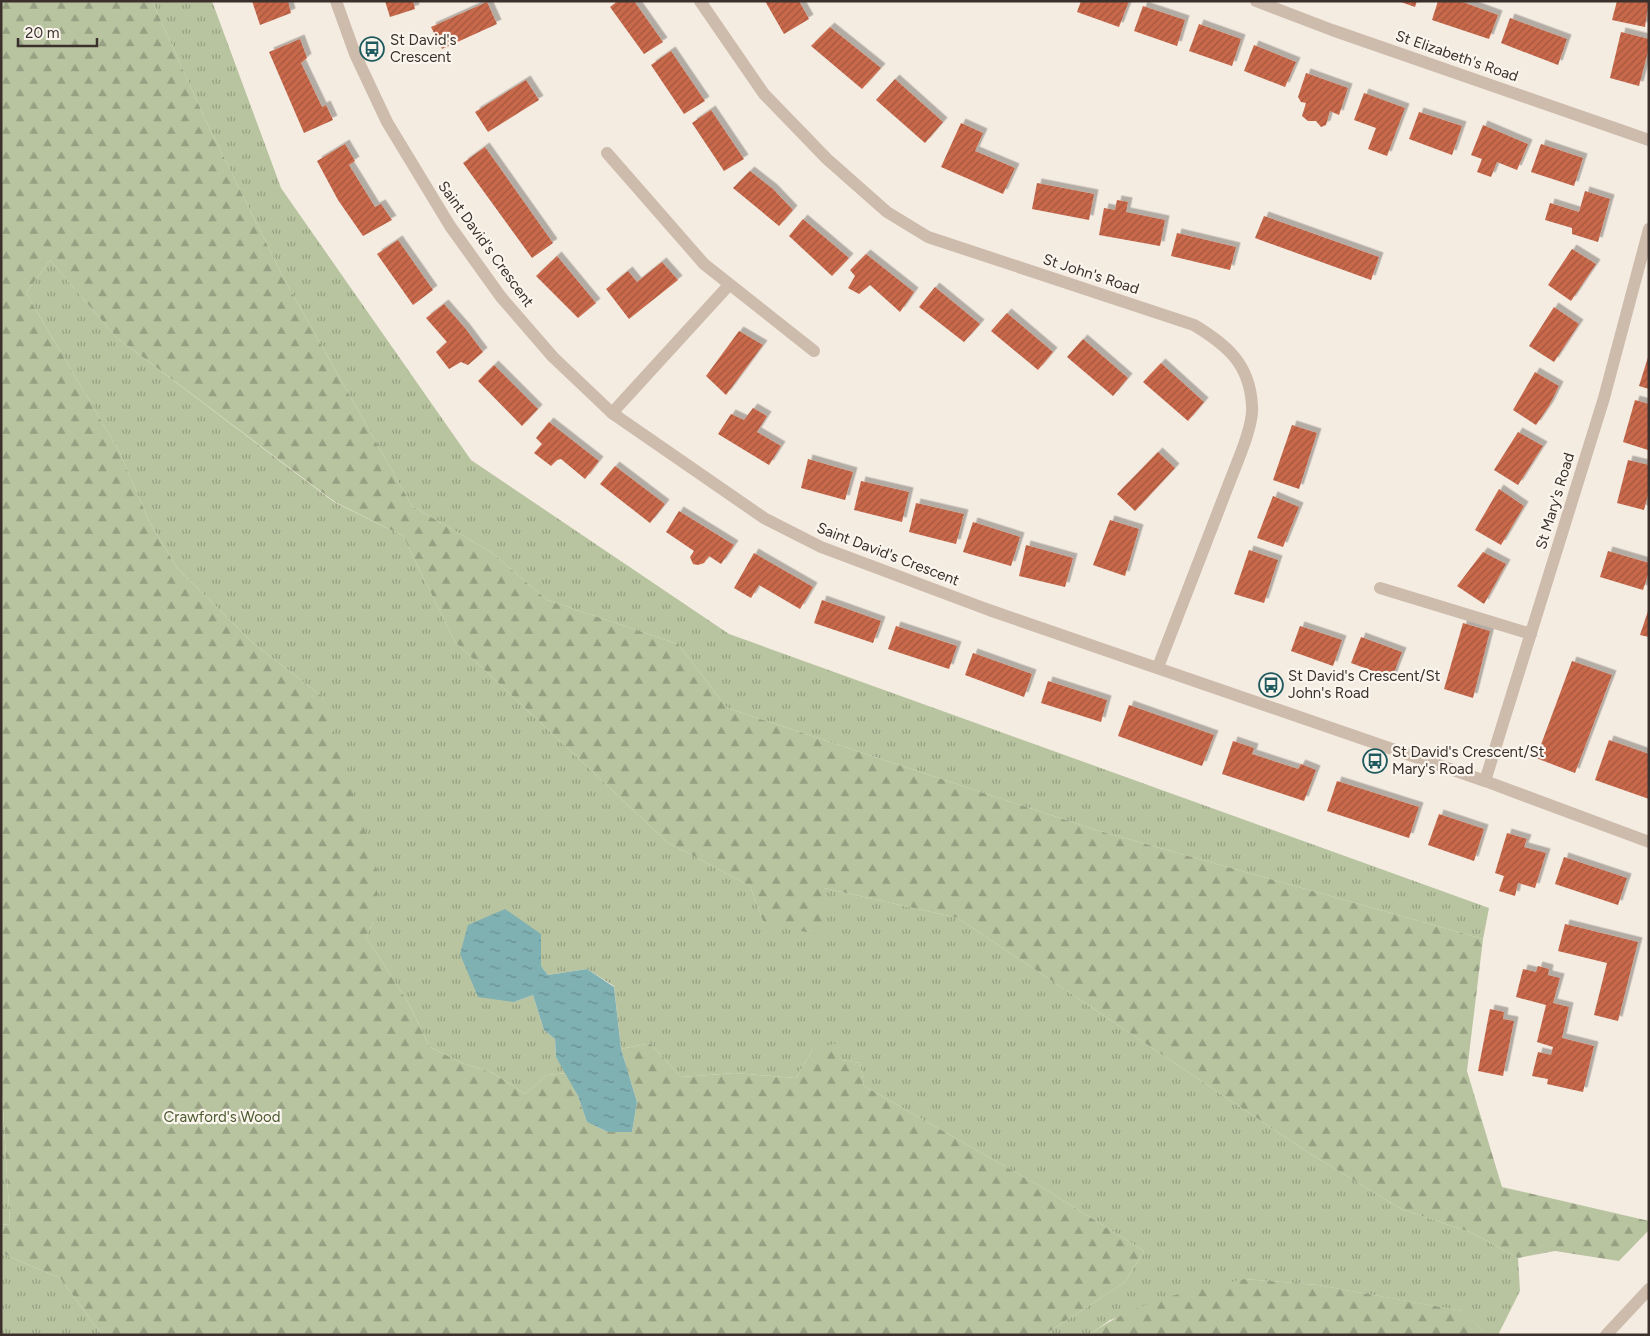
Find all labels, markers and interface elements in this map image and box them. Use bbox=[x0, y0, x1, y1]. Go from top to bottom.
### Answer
scale bar bbox=[18, 15, 96, 47]
text: 20 m bbox=[25, 24, 59, 42]
street label: St Elizabeth's Road bbox=[1393, 27, 1521, 85]
place label: St David's Crescent bbox=[390, 31, 457, 66]
bus stop icon: St David's Crescent bbox=[359, 36, 385, 62]
street label: Saint David's Crescent bbox=[434, 178, 538, 311]
street label: St John's Road bbox=[1041, 250, 1141, 298]
street label: St Mary's Road bbox=[1532, 450, 1578, 552]
street label: Saint David's Crescent bbox=[814, 519, 962, 590]
place label: St David's Crescent/St John's Road bbox=[1288, 667, 1441, 702]
bus stop icon: St David's Crescent/St John's Road bbox=[1258, 672, 1284, 698]
place label: St David's Crescent/St Mary's Road bbox=[1392, 743, 1545, 778]
bus stop icon: St David's Crescent/St Mary's Road bbox=[1362, 748, 1388, 774]
park label: Crawford's Wood bbox=[164, 1108, 280, 1126]

